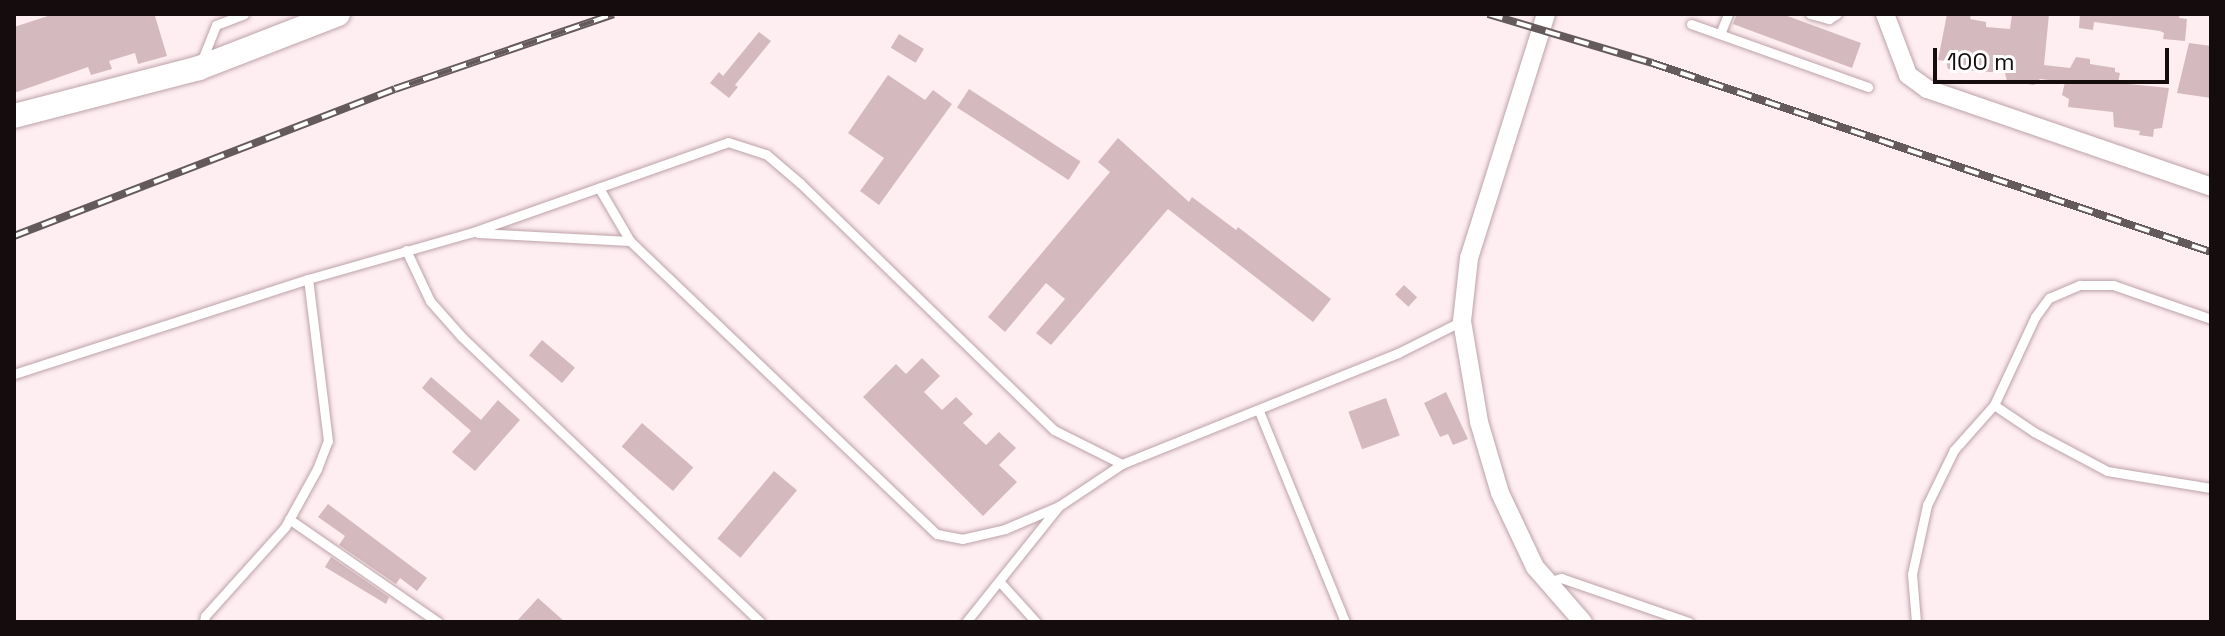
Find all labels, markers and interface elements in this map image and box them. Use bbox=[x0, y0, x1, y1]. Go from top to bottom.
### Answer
scale bar bbox=[1937, 32, 2173, 82]
text: 100 m bbox=[1947, 46, 2015, 77]

